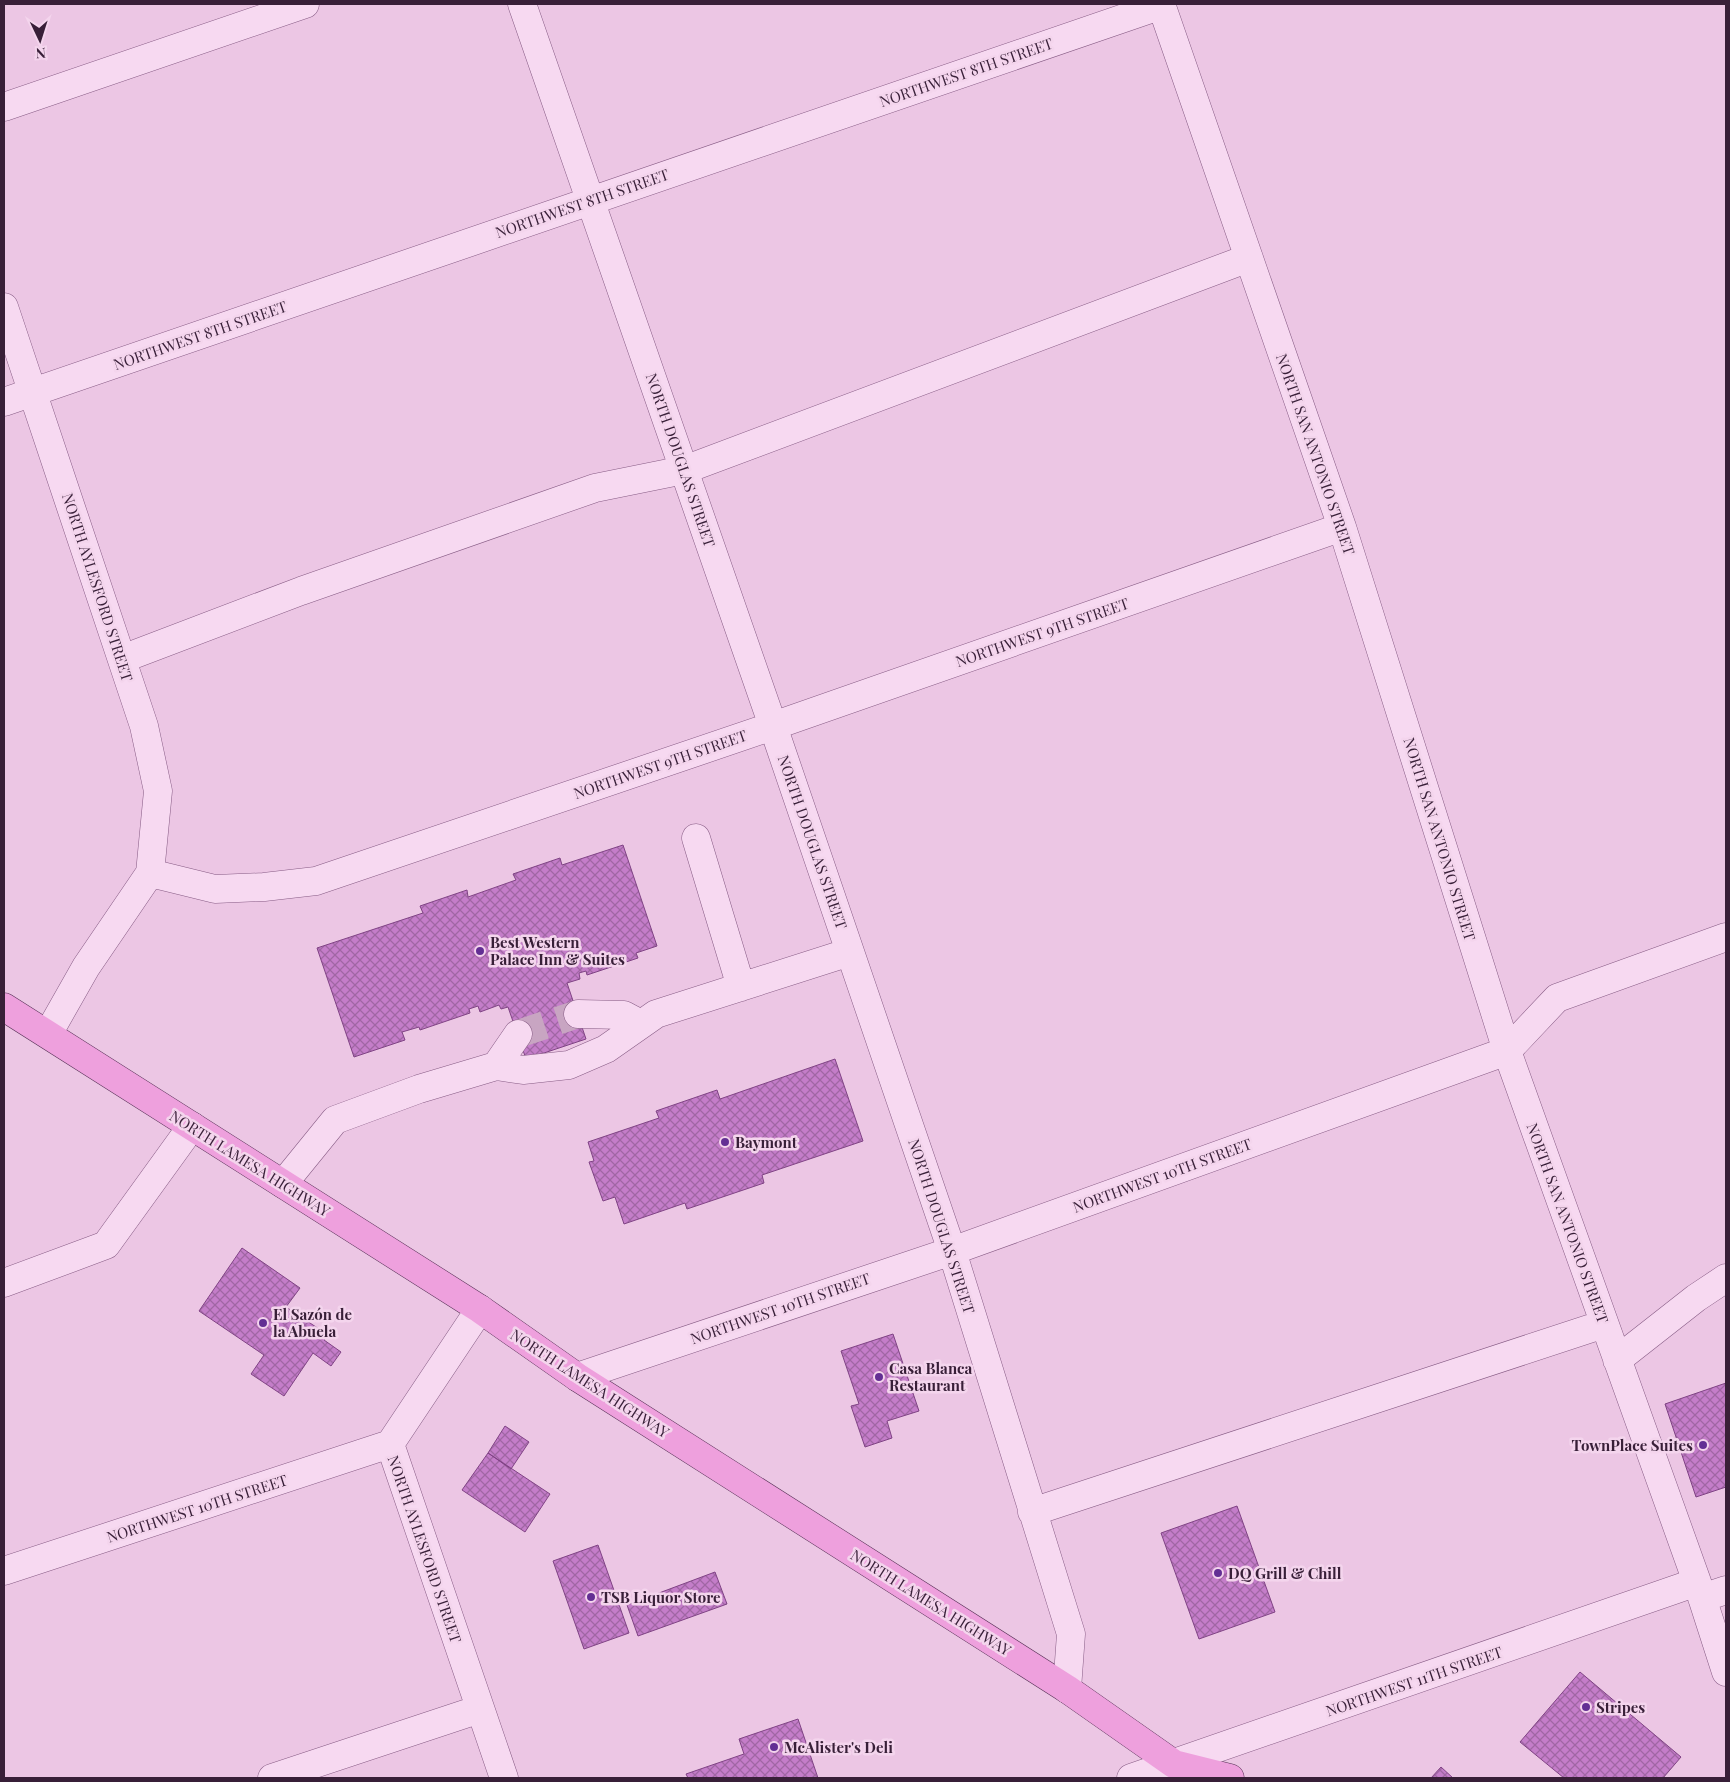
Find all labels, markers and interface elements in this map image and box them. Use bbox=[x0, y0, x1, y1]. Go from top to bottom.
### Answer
north arrow bbox=[15, 15, 65, 65]
street label: NORTHWEST 8TH STREET bbox=[877, 33, 1055, 111]
text: N bbox=[35, 44, 47, 63]
street label: NORTHWEST 8TH STREET bbox=[493, 164, 671, 242]
street label: NORTHWEST 8TH STREET bbox=[111, 296, 289, 374]
street label: NORTH SAN ANTONIO STREET bbox=[1272, 351, 1360, 557]
street label: NORTH DOUGLAS STREET bbox=[642, 370, 720, 550]
street label: NORTH AYLESFORD STREET bbox=[58, 490, 138, 684]
street label: NORTHWEST 9TH STREET bbox=[953, 593, 1131, 671]
street label: NORTHWEST 9TH STREET bbox=[571, 725, 749, 803]
street label: NORTH SAN ANTONIO STREET bbox=[1399, 735, 1481, 943]
street label: NORTH DOUGLAS STREET bbox=[774, 752, 852, 932]
place label: Best Western Palace Inn & Suites bbox=[490, 932, 625, 969]
marker: Best Western Palace Inn & Suites bbox=[474, 945, 486, 957]
street label: NORTH LAMESA HIGHWAY bbox=[166, 1105, 334, 1221]
street label: NORTH SAN ANTONIO STREET bbox=[1522, 1120, 1614, 1326]
place label: Baymont bbox=[735, 1132, 798, 1152]
street label: NORTHWEST 10TH STREET bbox=[1070, 1133, 1254, 1217]
marker: Baymont bbox=[719, 1136, 731, 1148]
street label: NORTH DOUGLAS STREET bbox=[904, 1136, 980, 1316]
street label: NORTHWEST 10TH STREET bbox=[687, 1268, 873, 1348]
place label: El Sazón de la Abuela bbox=[273, 1304, 352, 1341]
marker: El Sazón de la Abuela bbox=[257, 1317, 269, 1329]
street label: NORTH LAMESA HIGHWAY bbox=[507, 1324, 673, 1442]
place label: Casa Blanca Restaurant bbox=[889, 1358, 973, 1395]
marker: Casa Blanca Restaurant bbox=[873, 1371, 885, 1383]
place label: TownPlace Suites bbox=[1572, 1435, 1693, 1455]
marker: TownPlace Suites bbox=[1697, 1439, 1709, 1451]
street label: NORTH AYLESFORD STREET bbox=[383, 1453, 467, 1645]
street label: NORTHWEST 10TH STREET bbox=[104, 1469, 290, 1547]
street label: NORTH LAMESA HIGHWAY bbox=[847, 1544, 1015, 1660]
place label: DQ Grill & Chill bbox=[1228, 1563, 1342, 1583]
marker: DQ Grill & Chill bbox=[1212, 1567, 1224, 1579]
place label: TSB Liquor Store bbox=[601, 1587, 721, 1607]
marker: TSB Liquor Store bbox=[585, 1591, 597, 1603]
street label: NORTHWEST 11TH STREET bbox=[1323, 1641, 1505, 1721]
place label: Stripes bbox=[1596, 1697, 1645, 1717]
marker: Stripes bbox=[1580, 1701, 1592, 1713]
place label: McAlister's Deli bbox=[784, 1737, 893, 1757]
marker: McAlister's Deli bbox=[768, 1741, 780, 1753]

